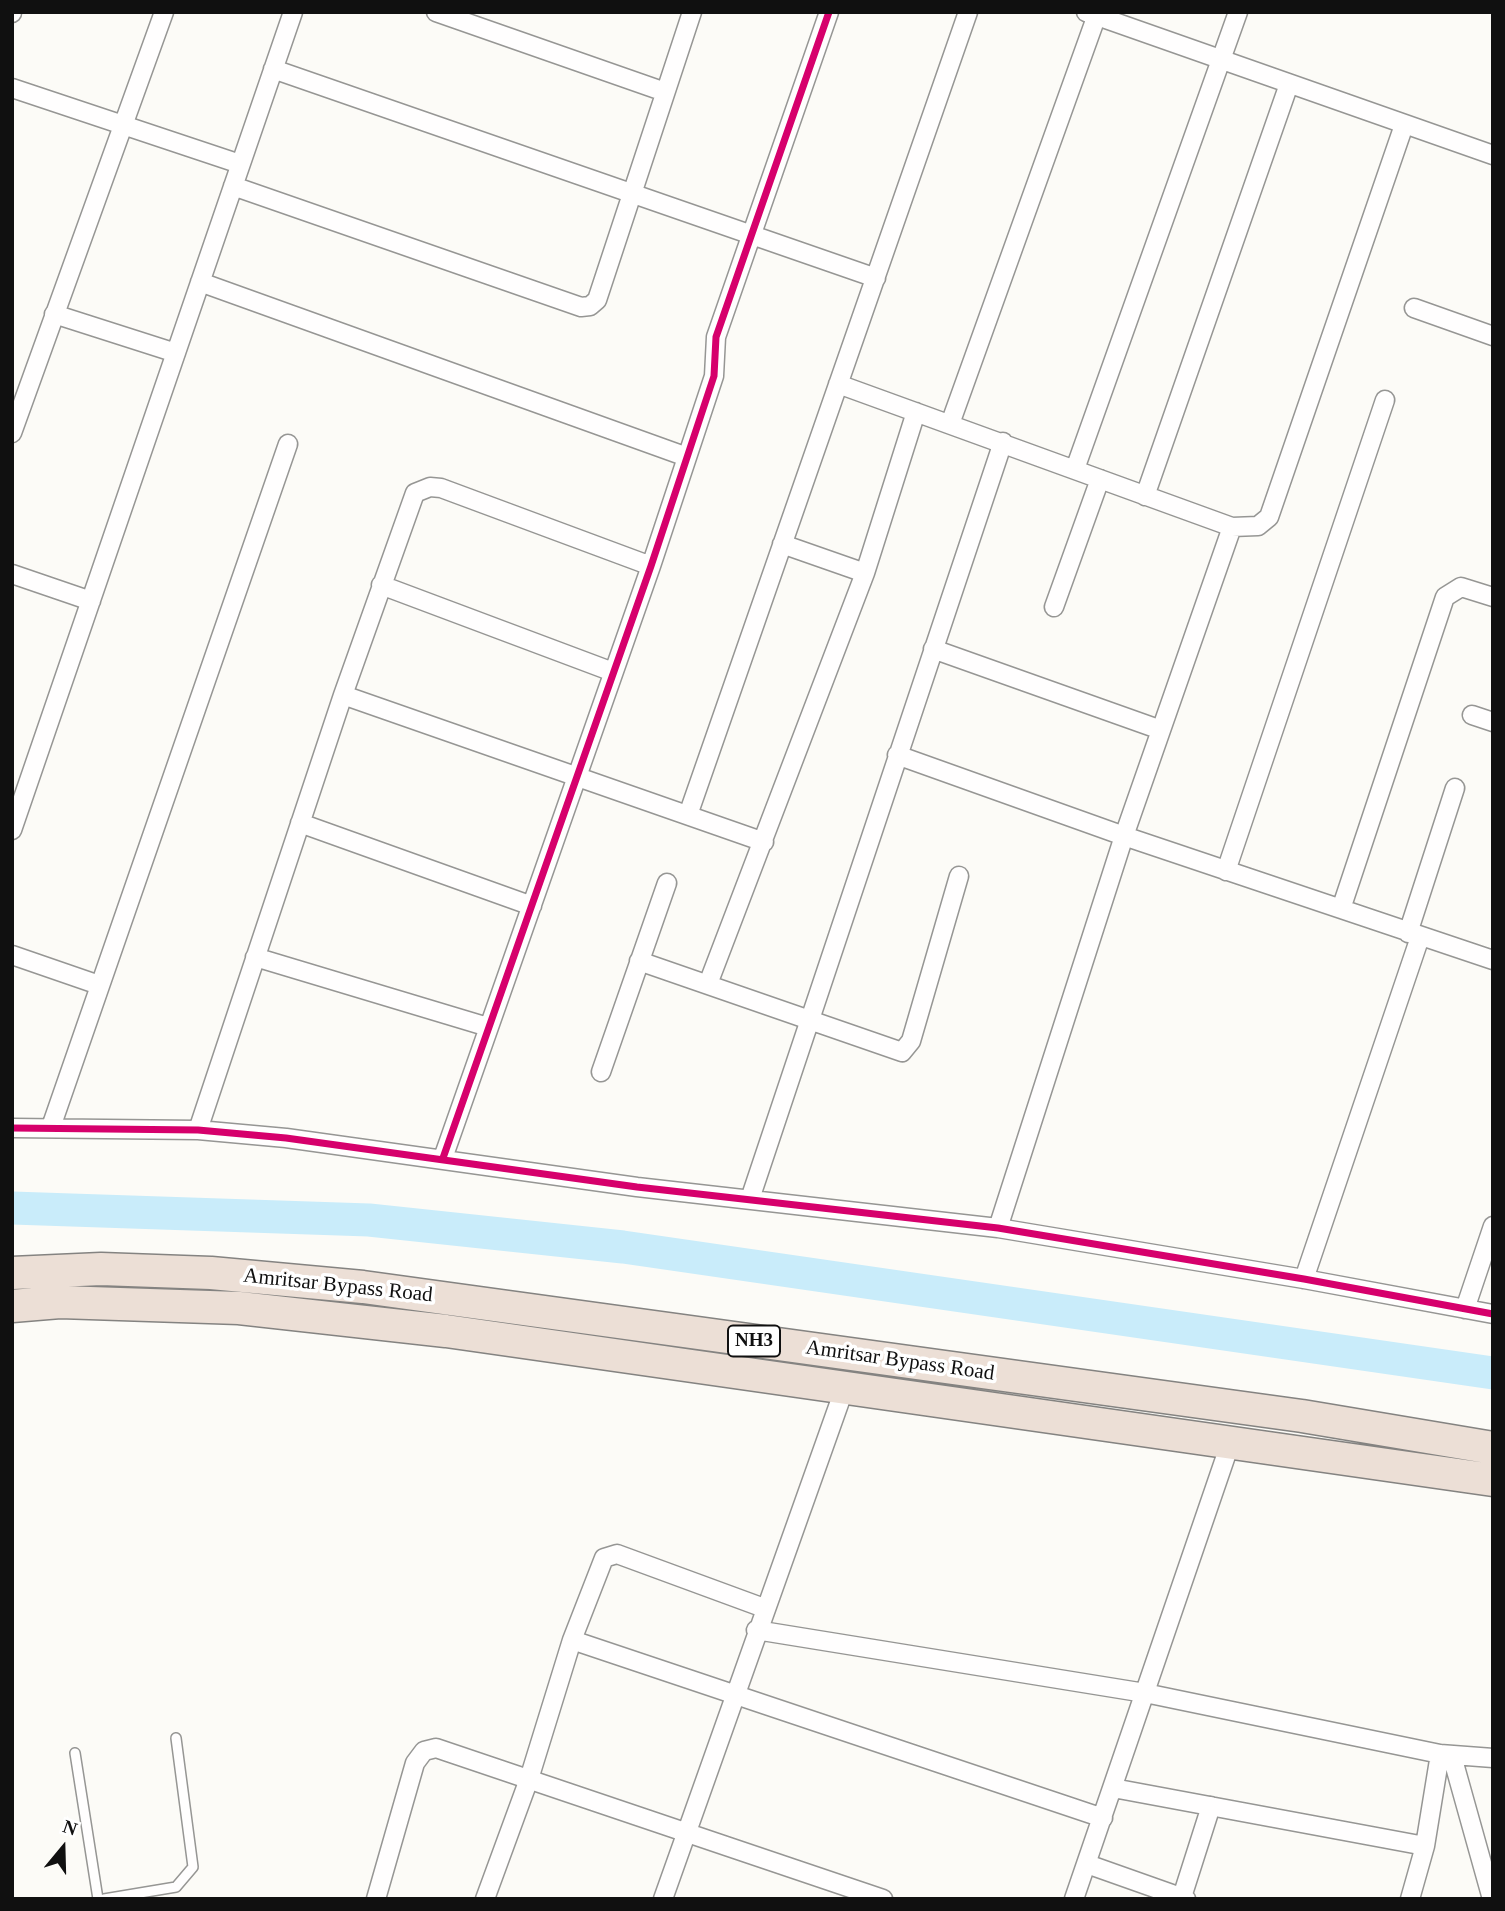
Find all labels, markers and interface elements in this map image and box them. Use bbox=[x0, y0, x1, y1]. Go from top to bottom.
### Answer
street label: Amritsar Bypass Road bbox=[242, 1264, 434, 1308]
road number: NH3 bbox=[728, 1326, 780, 1357]
street label: Amritsar Bypass Road bbox=[804, 1335, 996, 1387]
north arrow bbox=[28, 1813, 98, 1883]
text: N bbox=[60, 1816, 80, 1840]

